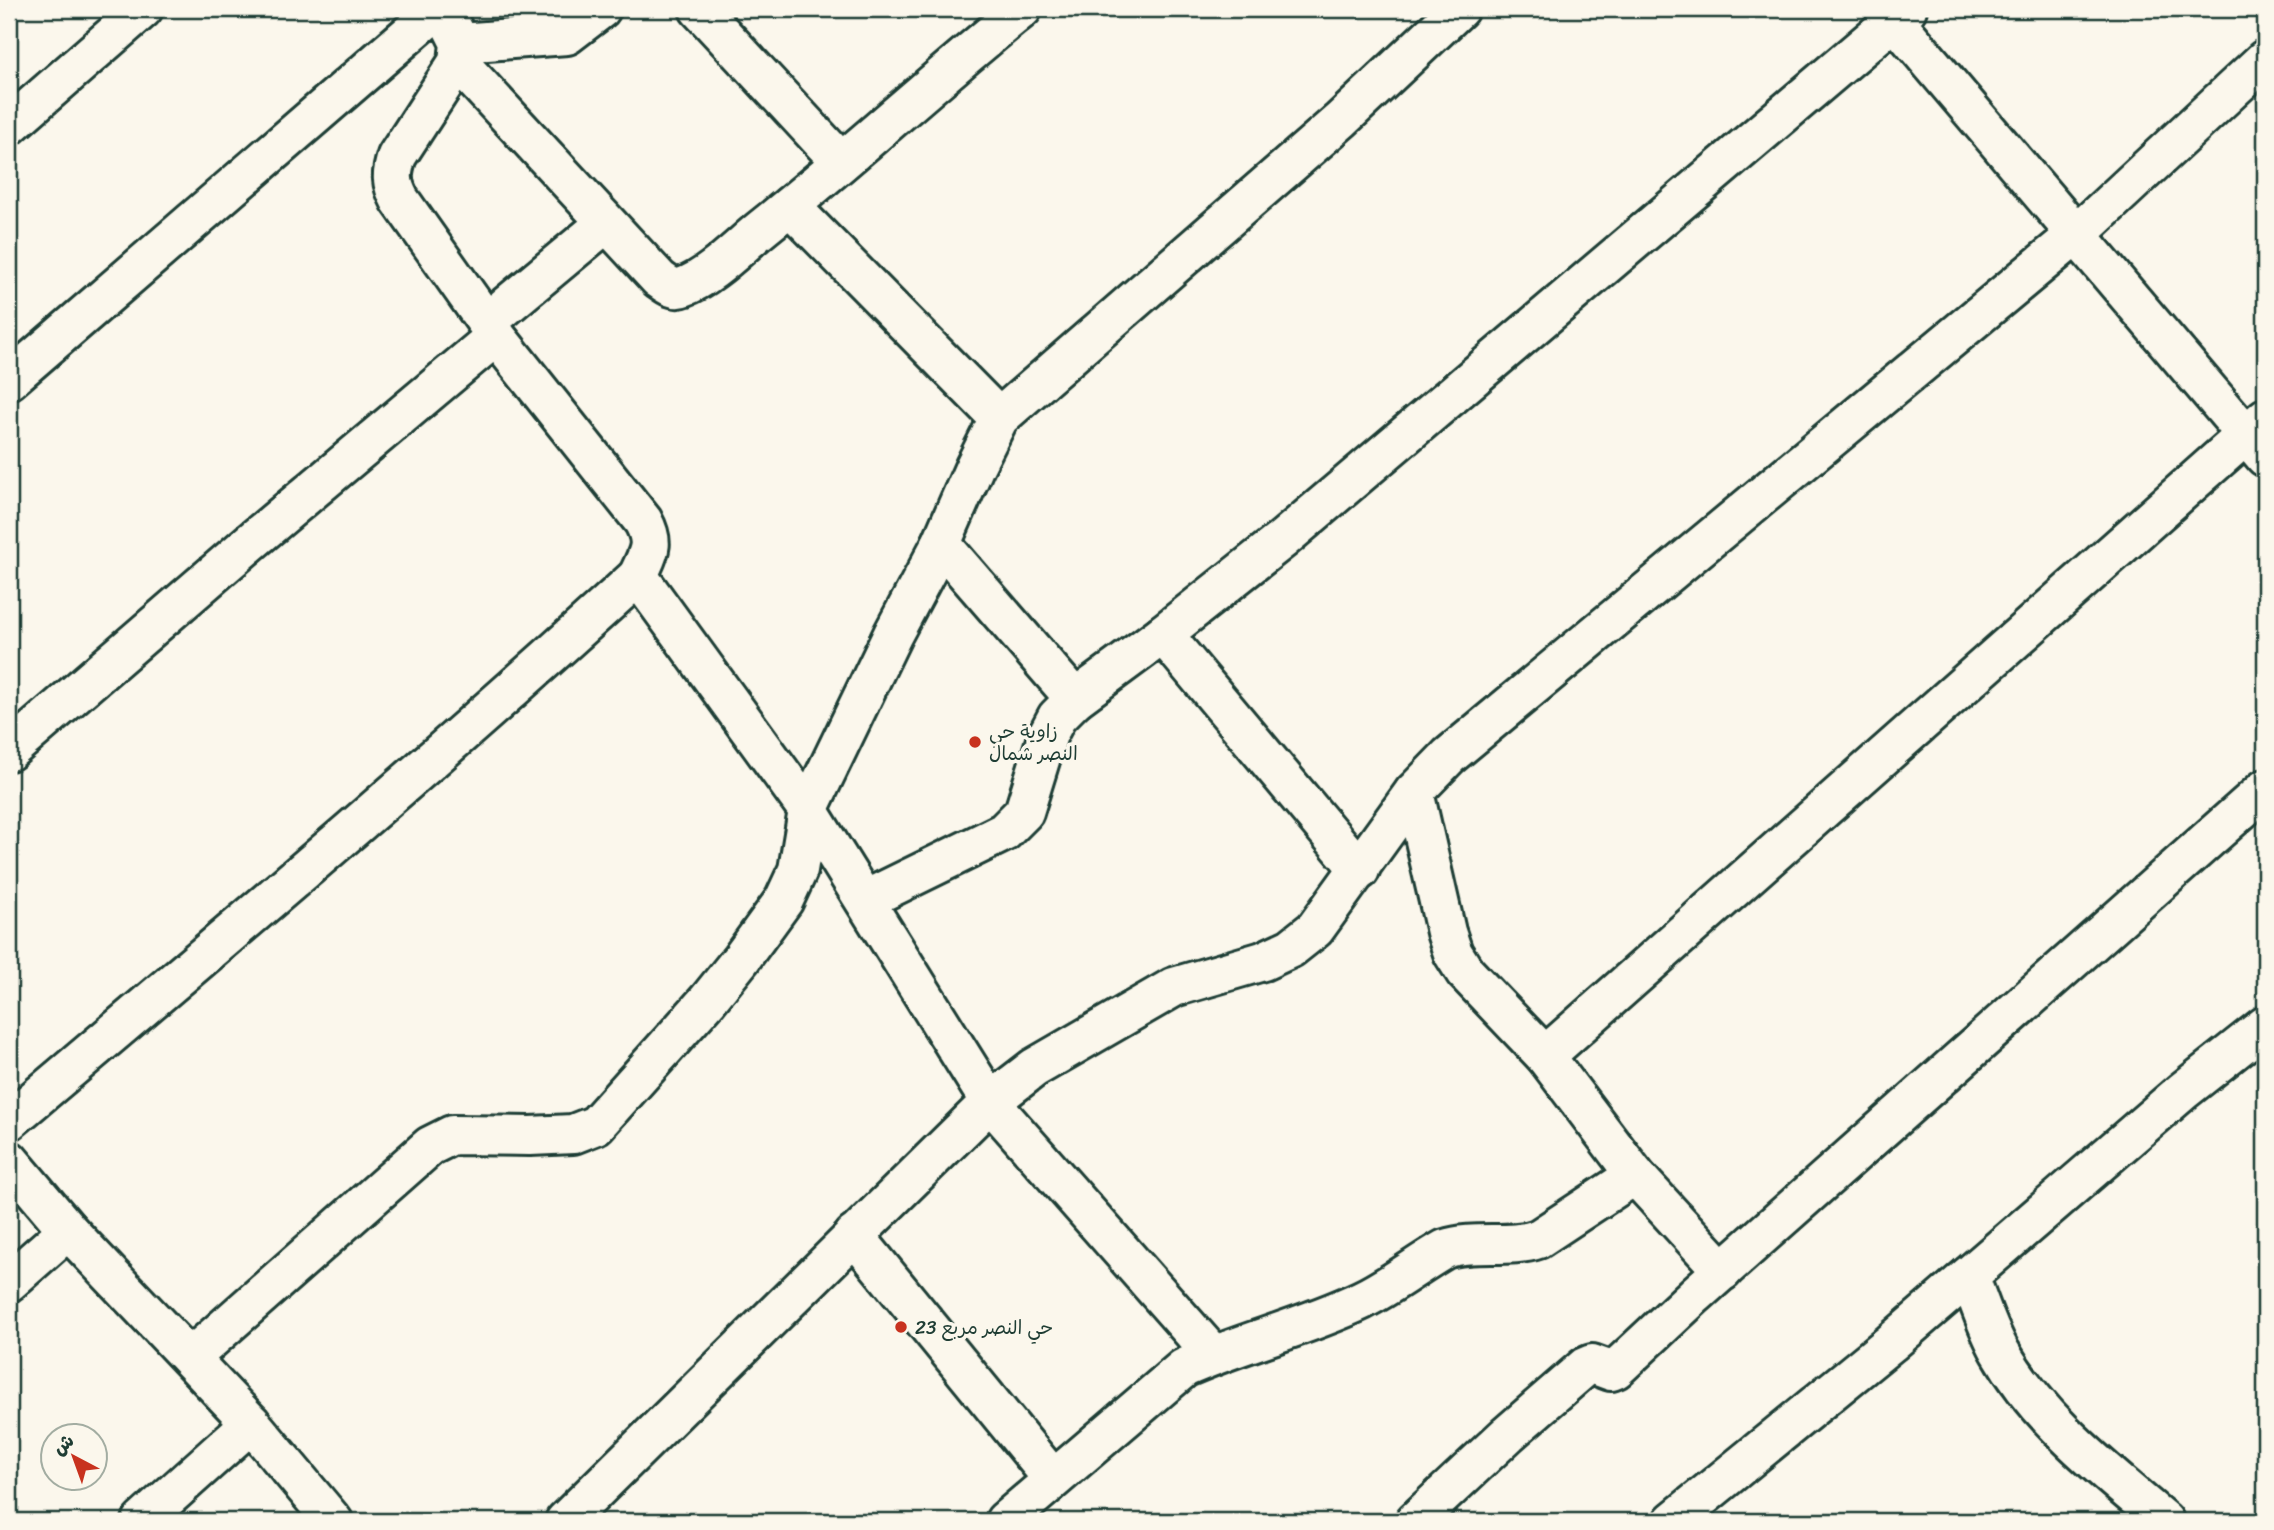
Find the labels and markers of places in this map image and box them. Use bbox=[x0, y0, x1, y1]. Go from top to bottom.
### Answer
place label: زاوية حي النصر شمال bbox=[989, 715, 1078, 770]
marker: زاوية حي النصر شمال bbox=[967, 734, 983, 750]
place label: حي النصر مربع 23 bbox=[915, 1311, 1053, 1344]
marker: حي النصر مربع 23 bbox=[893, 1319, 909, 1335]

